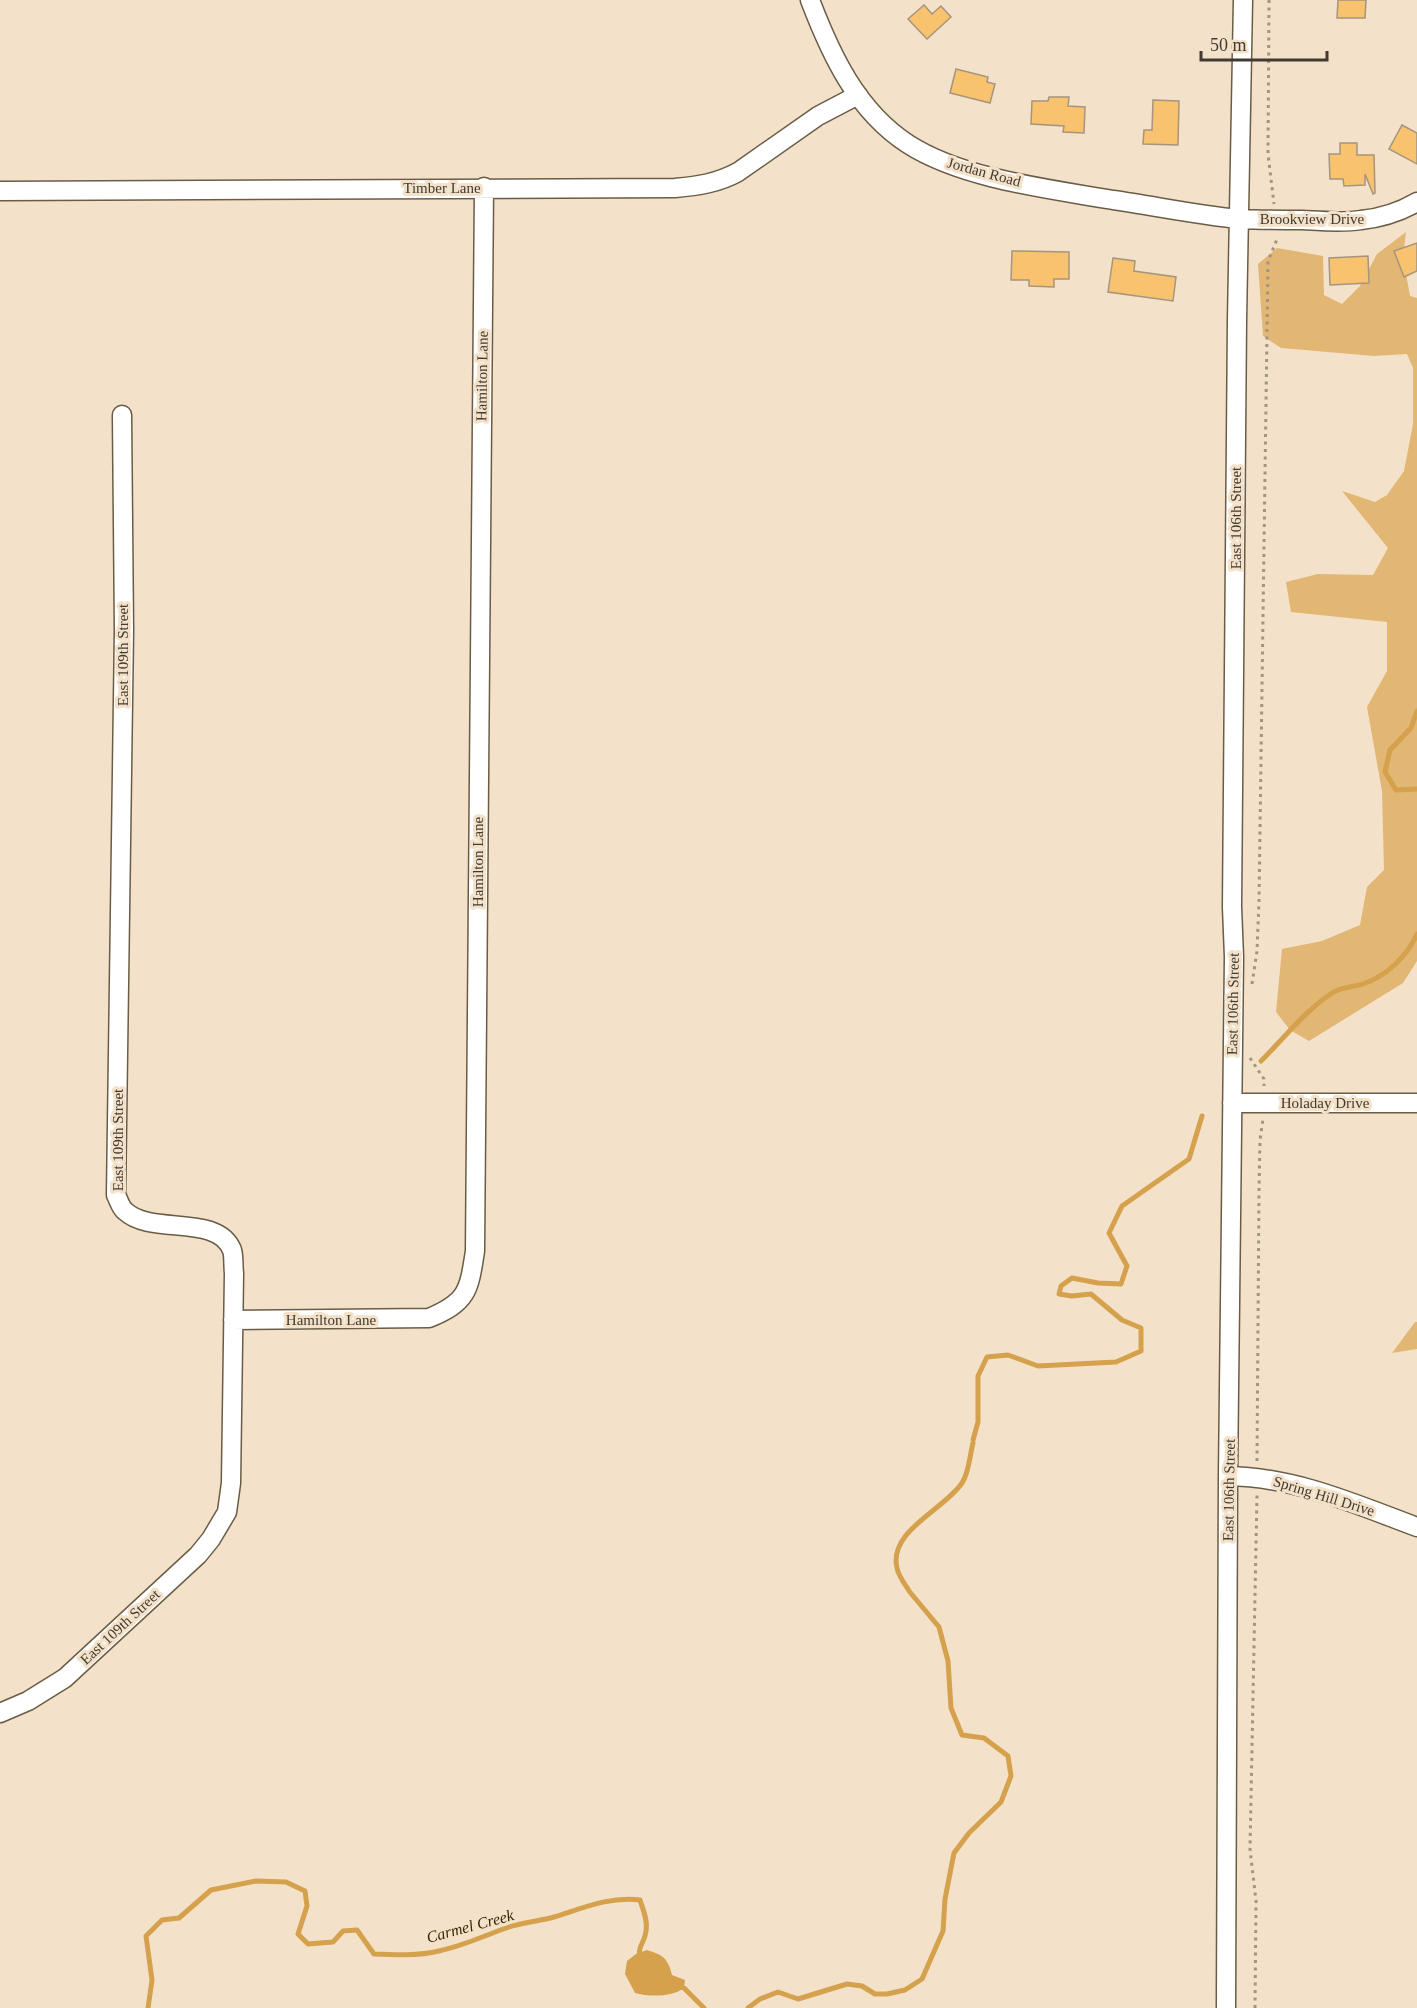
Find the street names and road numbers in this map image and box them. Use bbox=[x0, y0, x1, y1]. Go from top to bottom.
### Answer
street label: Jordan Road bbox=[946, 155, 1023, 190]
street label: Timber Lane bbox=[403, 180, 481, 196]
street label: Brookview Drive bbox=[1260, 211, 1365, 227]
street label: Hamilton Lane bbox=[473, 330, 491, 421]
street label: East 106th Street bbox=[1228, 466, 1244, 569]
street label: East 109th Street bbox=[115, 603, 131, 706]
street label: Hamilton Lane bbox=[470, 816, 486, 907]
street label: East 106th Street bbox=[1224, 952, 1242, 1055]
street label: East 109th Street bbox=[110, 1088, 126, 1191]
street label: Holaday Drive bbox=[1281, 1095, 1370, 1111]
street label: Hamilton Lane bbox=[286, 1312, 377, 1328]
street label: East 106th Street bbox=[1220, 1438, 1238, 1541]
street label: Spring Hill Drive bbox=[1271, 1473, 1377, 1519]
street label: East 109th Street bbox=[77, 1586, 164, 1668]

